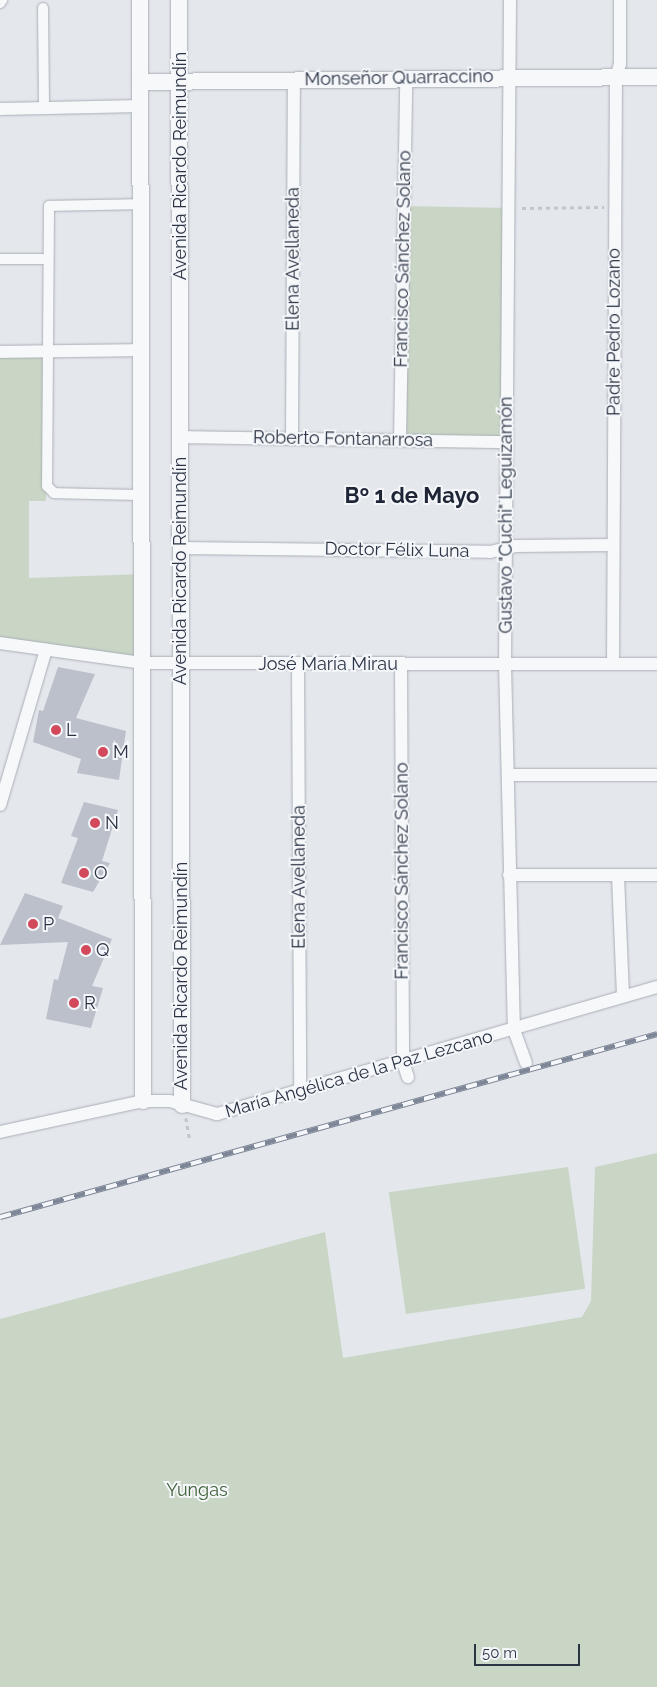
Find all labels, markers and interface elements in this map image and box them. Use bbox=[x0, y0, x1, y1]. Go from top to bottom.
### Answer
street label: Avenida Ricardo Reimundín bbox=[169, 52, 191, 280]
street label: Monseñor Quarraccino bbox=[304, 66, 494, 90]
street label: Francisco Sánchez Solano bbox=[390, 150, 416, 368]
street label: Elena Avellaneda bbox=[282, 187, 304, 331]
street label: Padre Pedro Lozano bbox=[603, 248, 625, 416]
street label: Gustavo "Cuchi" Leguizamón bbox=[495, 396, 517, 634]
street label: Roberto Fontanarrosa bbox=[253, 427, 433, 451]
street label: Avenida Ricardo Reimundín bbox=[169, 457, 191, 685]
district label: Bº 1 de Mayo bbox=[345, 483, 479, 509]
street label: Doctor Félix Luna bbox=[324, 538, 470, 562]
street label: José María Mirau bbox=[258, 653, 398, 675]
place label: L bbox=[66, 719, 76, 741]
marker: L bbox=[50, 724, 62, 736]
place label: M bbox=[113, 741, 129, 763]
marker: M bbox=[97, 746, 109, 758]
street label: Francisco Sánchez Solano bbox=[391, 762, 413, 980]
street label: Elena Avellaneda bbox=[288, 805, 310, 949]
place label: N bbox=[105, 812, 119, 834]
marker: N bbox=[89, 817, 101, 829]
place label: O bbox=[94, 862, 108, 884]
street label: Avenida Ricardo Reimundín bbox=[170, 862, 192, 1090]
marker: O bbox=[78, 867, 90, 879]
place label: P bbox=[43, 913, 54, 935]
marker: P bbox=[27, 918, 39, 930]
place label: Q bbox=[96, 939, 109, 961]
marker: Q bbox=[80, 944, 92, 956]
place label: R bbox=[84, 992, 96, 1014]
marker: R bbox=[68, 997, 80, 1009]
street label: María Angélica de la Paz Lezcano bbox=[222, 1025, 496, 1123]
park label: Yungas bbox=[166, 1479, 228, 1501]
scale bar bbox=[477, 1634, 583, 1666]
text: 50 m bbox=[482, 1644, 517, 1662]

